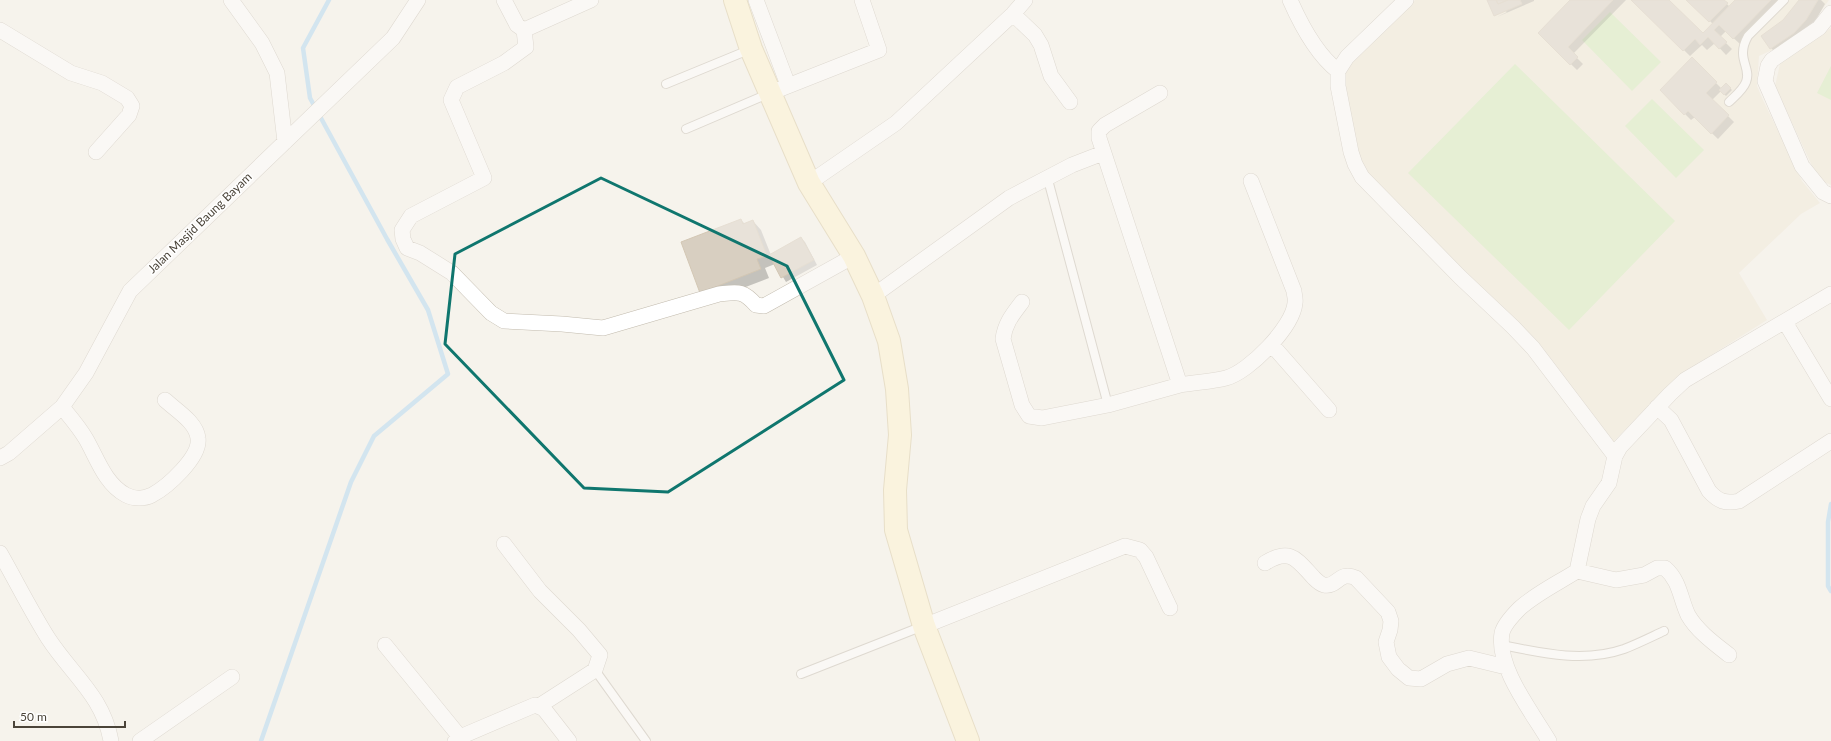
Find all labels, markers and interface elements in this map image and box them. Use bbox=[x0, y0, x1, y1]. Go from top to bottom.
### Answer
street label: Jalan Masjid Baung Bayam bbox=[145, 169, 255, 276]
scale bar bbox=[14, 703, 125, 729]
text: 50 m bbox=[20, 709, 47, 724]

